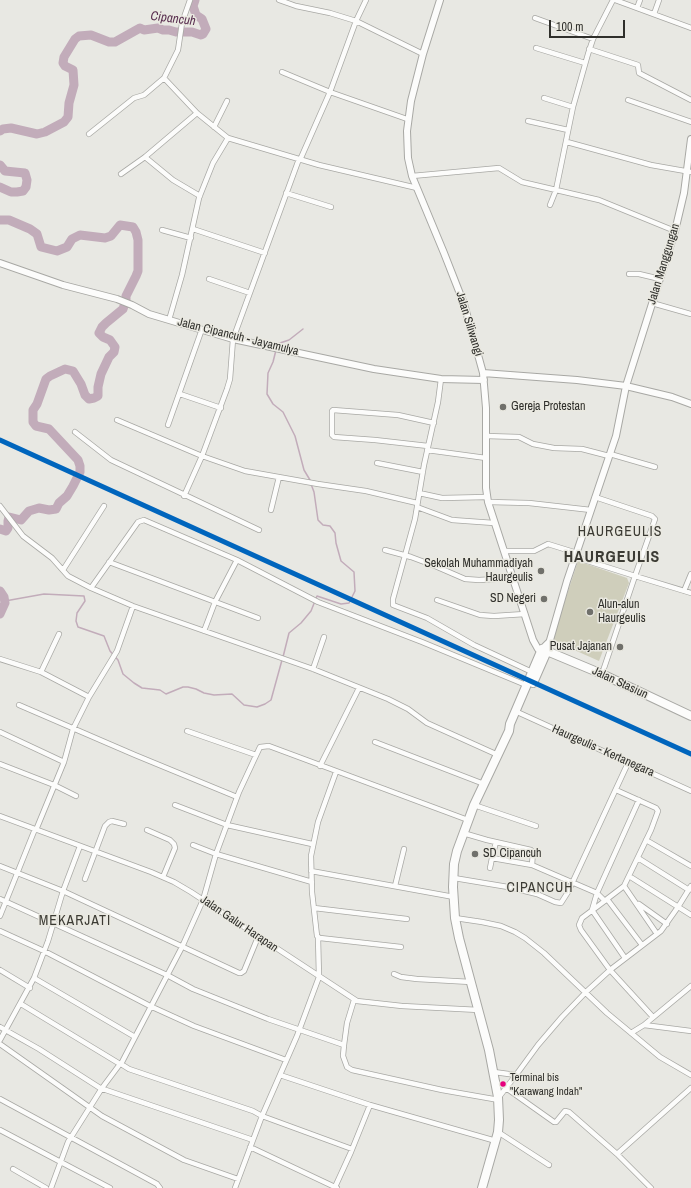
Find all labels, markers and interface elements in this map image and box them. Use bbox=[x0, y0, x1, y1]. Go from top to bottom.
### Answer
water label: Cipancuh bbox=[149, 8, 197, 30]
scale bar bbox=[551, 12, 627, 38]
text: 100 m bbox=[556, 19, 583, 35]
street label: Jalan Manggungan bbox=[645, 222, 683, 306]
street label: Jalan Siliwangi bbox=[452, 290, 486, 358]
street label: Jalan Cipancuh - Jayamulya bbox=[176, 315, 300, 359]
place label: Gereja Protestan bbox=[511, 400, 585, 414]
marker: Gereja Protestan bbox=[498, 402, 508, 412]
district label: HAURGEULIS bbox=[578, 524, 662, 540]
district label: HAURGEULIS bbox=[564, 548, 660, 568]
place label: Sekolah Muhammadiyah Haurgeulis bbox=[424, 557, 533, 585]
marker: Sekolah Muhammadiyah Haurgeulis bbox=[536, 566, 546, 576]
place label: SD Negeri bbox=[490, 592, 536, 606]
marker: SD Negeri bbox=[539, 594, 549, 604]
place label: Alun-alun Haurgeulis bbox=[598, 598, 646, 626]
marker: Alun-alun Haurgeulis bbox=[585, 607, 595, 617]
place label: Pusat Jajanan bbox=[550, 640, 612, 654]
marker: Pusat Jajanan bbox=[615, 642, 625, 652]
street label: Jalan Stasiun bbox=[590, 664, 650, 702]
street label: Haurgeulis - Kertanegara bbox=[550, 722, 656, 780]
place label: SD Cipancuh bbox=[483, 847, 542, 861]
marker: SD Cipancuh bbox=[470, 849, 480, 859]
district label: CIPANCUH bbox=[506, 880, 574, 896]
street label: Jalan Galur Harapan bbox=[197, 893, 281, 955]
district label: MEKARJATI bbox=[39, 913, 111, 929]
place label: Terminal bis "Karawang Indah" bbox=[510, 1071, 582, 1097]
marker: Terminal bis "Karawang Indah" bbox=[498, 1079, 508, 1089]

